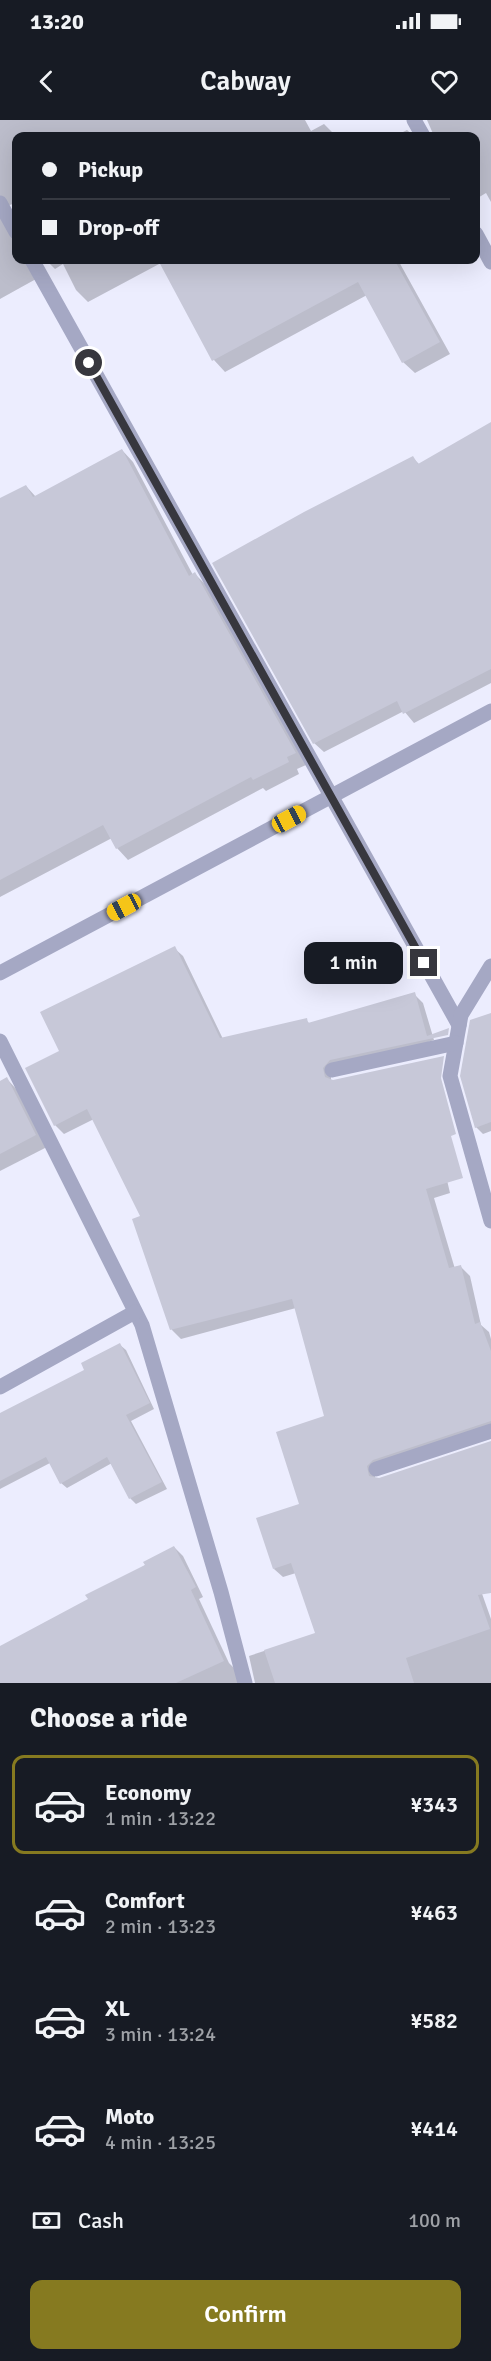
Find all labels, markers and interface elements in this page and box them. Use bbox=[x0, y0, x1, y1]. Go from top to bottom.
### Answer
text: 13:20 bbox=[30, 8, 84, 35]
icon: back bbox=[30, 65, 63, 98]
text: Cabway bbox=[200, 65, 291, 98]
icon: heart bbox=[428, 65, 461, 98]
text: Pickup bbox=[78, 156, 143, 183]
text: Drop-off bbox=[78, 214, 159, 241]
route start bbox=[75, 349, 102, 376]
car bbox=[269, 803, 309, 835]
car bbox=[104, 891, 144, 923]
callout: 1 min bbox=[304, 942, 403, 984]
route end bbox=[410, 949, 437, 976]
text: 1 min bbox=[330, 950, 377, 975]
text: Choose a ride bbox=[30, 1702, 188, 1735]
icon: car bbox=[33, 1778, 87, 1832]
text: Economy bbox=[105, 1779, 191, 1806]
text: ¥343 bbox=[410, 1791, 458, 1818]
text: 1 min · 13:22 bbox=[105, 1806, 216, 1831]
icon: car bbox=[33, 1886, 87, 1940]
text: Comfort bbox=[105, 1887, 185, 1914]
text: ¥463 bbox=[410, 1899, 458, 1926]
text: 2 min · 13:23 bbox=[105, 1914, 216, 1939]
icon: car bbox=[33, 1994, 87, 2048]
text: XL bbox=[105, 1995, 130, 2022]
text: ¥582 bbox=[410, 2007, 458, 2034]
text: 3 min · 13:24 bbox=[105, 2022, 216, 2047]
icon: car bbox=[33, 2102, 87, 2156]
text: Moto bbox=[105, 2103, 154, 2130]
text: ¥414 bbox=[410, 2115, 458, 2142]
text: 4 min · 13:25 bbox=[105, 2130, 216, 2155]
icon: cash bbox=[30, 2204, 63, 2237]
text: Cash bbox=[78, 2207, 124, 2234]
text: 100 m bbox=[408, 2208, 461, 2233]
button: Confirm bbox=[30, 2280, 461, 2349]

